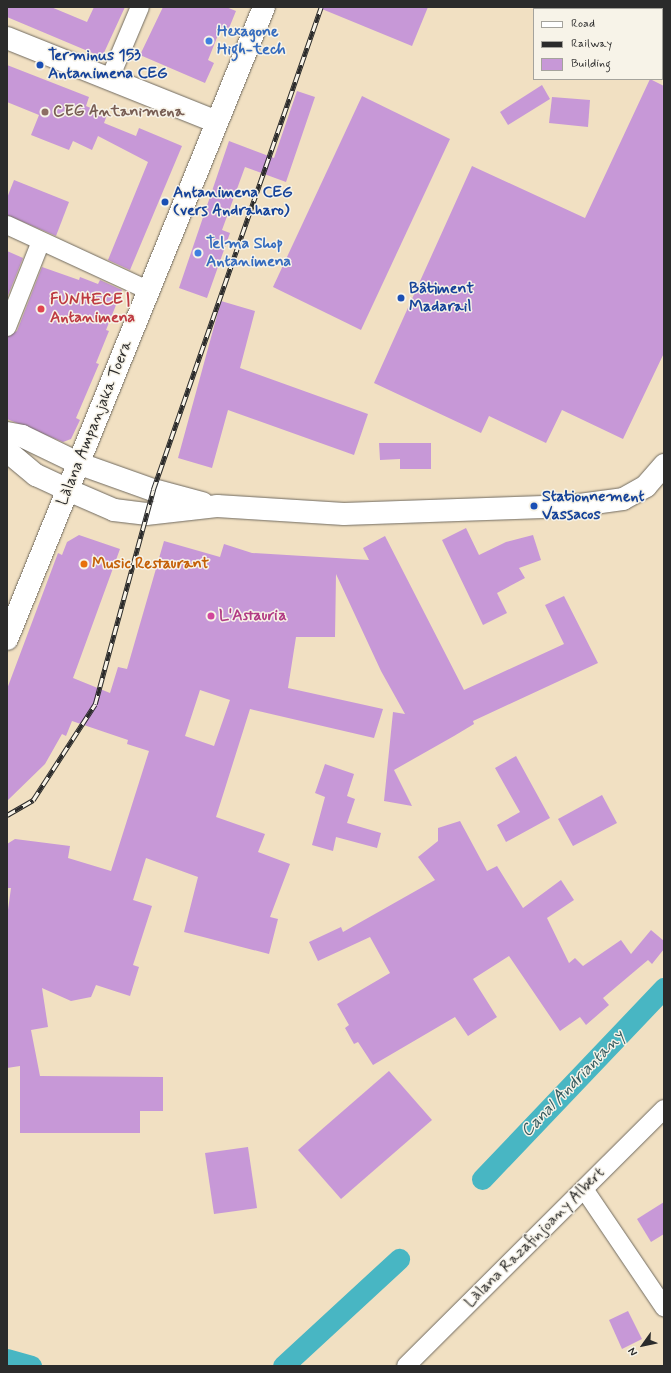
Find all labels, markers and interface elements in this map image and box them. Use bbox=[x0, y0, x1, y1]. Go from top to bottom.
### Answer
legend bbox=[533, 8, 663, 80]
text: Road bbox=[571, 16, 595, 32]
place label: Hexagone High-tech bbox=[217, 22, 286, 60]
marker: Hexagone High-tech bbox=[204, 36, 214, 46]
text: Railway bbox=[571, 36, 612, 52]
place label: Terminus 153 Antanimena CEG bbox=[48, 46, 169, 84]
text: Building bbox=[571, 56, 611, 72]
marker: Terminus 153 Antanimena CEG bbox=[35, 60, 45, 70]
place label: CEG Antanimena bbox=[53, 102, 174, 122]
marker: CEG Antanimena bbox=[40, 107, 50, 117]
place label: Antanimena CEG (vers Andraharo) bbox=[173, 183, 294, 221]
marker: Antanimena CEG (vers Andraharo) bbox=[160, 197, 170, 207]
place label: Telma Shop Antanimena bbox=[206, 234, 291, 272]
marker: Telma Shop Antanimena bbox=[193, 248, 203, 258]
place label: Bâtiment Madarail bbox=[409, 279, 474, 317]
place label: FUNHECE | Antanimena bbox=[50, 290, 135, 328]
marker: Bâtiment Madarail bbox=[396, 293, 406, 303]
marker: FUNHECE | Antanimena bbox=[35, 303, 47, 315]
street label: Làlana Ampanjaka Toera bbox=[53, 339, 137, 507]
place label: Stationnement Vassacos bbox=[542, 487, 644, 525]
marker: Stationnement Vassacos bbox=[529, 501, 539, 511]
place label: Music Restaurant bbox=[92, 554, 209, 574]
marker: Music Restaurant bbox=[79, 559, 89, 569]
place label: L'Astauria bbox=[219, 606, 287, 626]
marker: L'Astauria bbox=[206, 611, 216, 621]
water label: Canal Andriantany bbox=[517, 1026, 629, 1142]
street label: Làlana Razafinjoany Albert bbox=[462, 1165, 608, 1311]
north arrow bbox=[623, 1325, 663, 1365]
text: N bbox=[625, 1345, 641, 1358]

